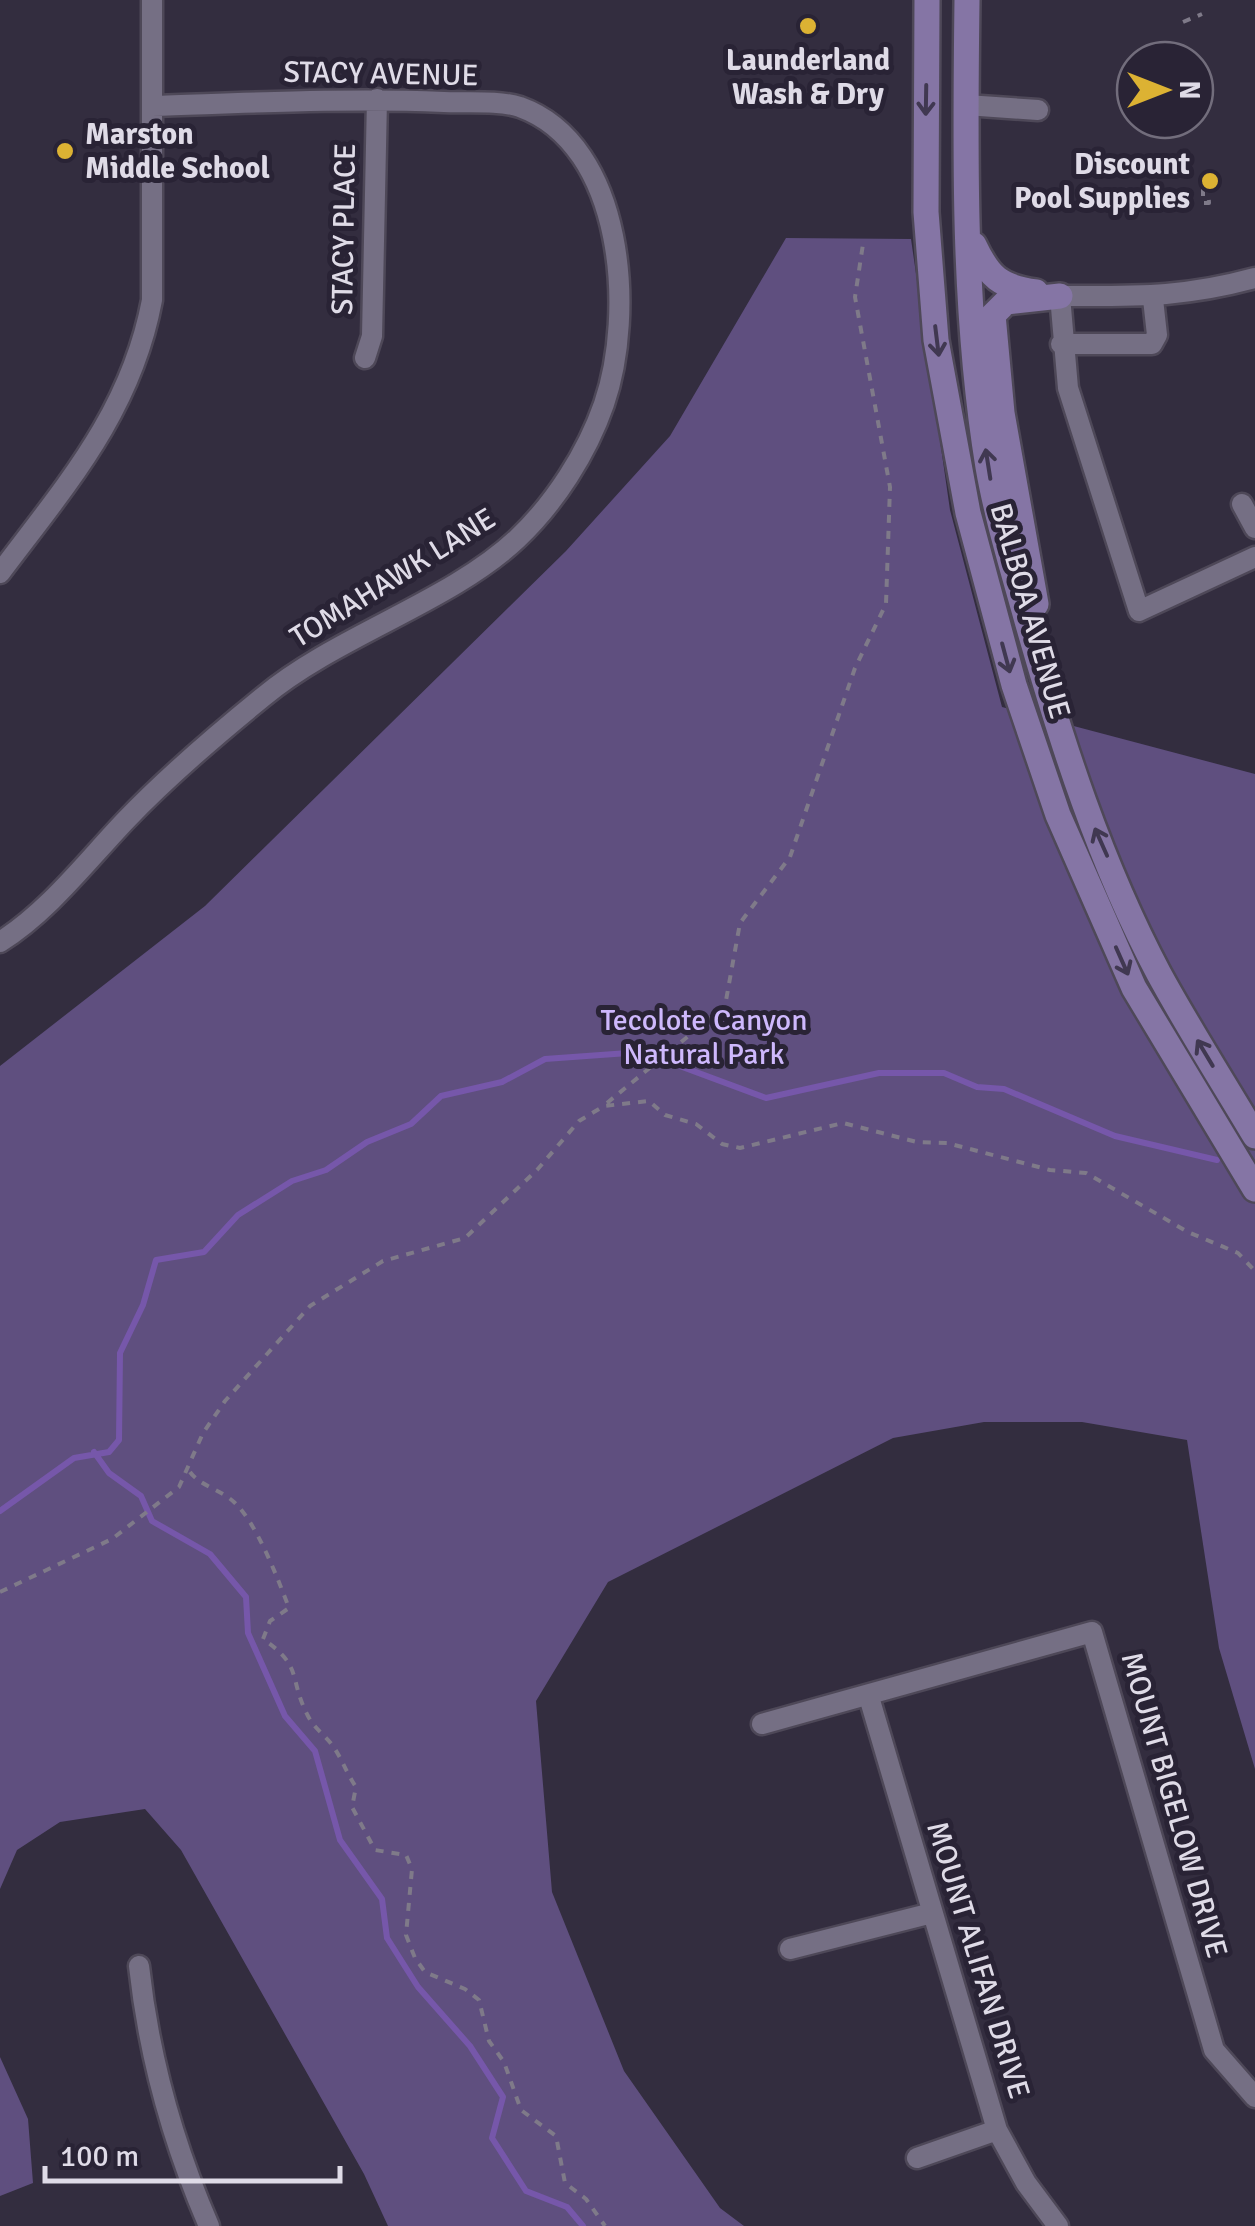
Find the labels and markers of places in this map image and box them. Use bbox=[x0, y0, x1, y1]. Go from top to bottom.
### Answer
marker: Launderland Wash & Dry bbox=[797, 15, 819, 37]
place label: Launderland Wash & Dry bbox=[726, 42, 890, 113]
place label: Marston Middle School bbox=[85, 116, 270, 187]
marker: Marston Middle School bbox=[54, 140, 76, 162]
place label: Discount Pool Supplies bbox=[1014, 146, 1190, 217]
marker: Discount Pool Supplies bbox=[1199, 170, 1221, 192]

